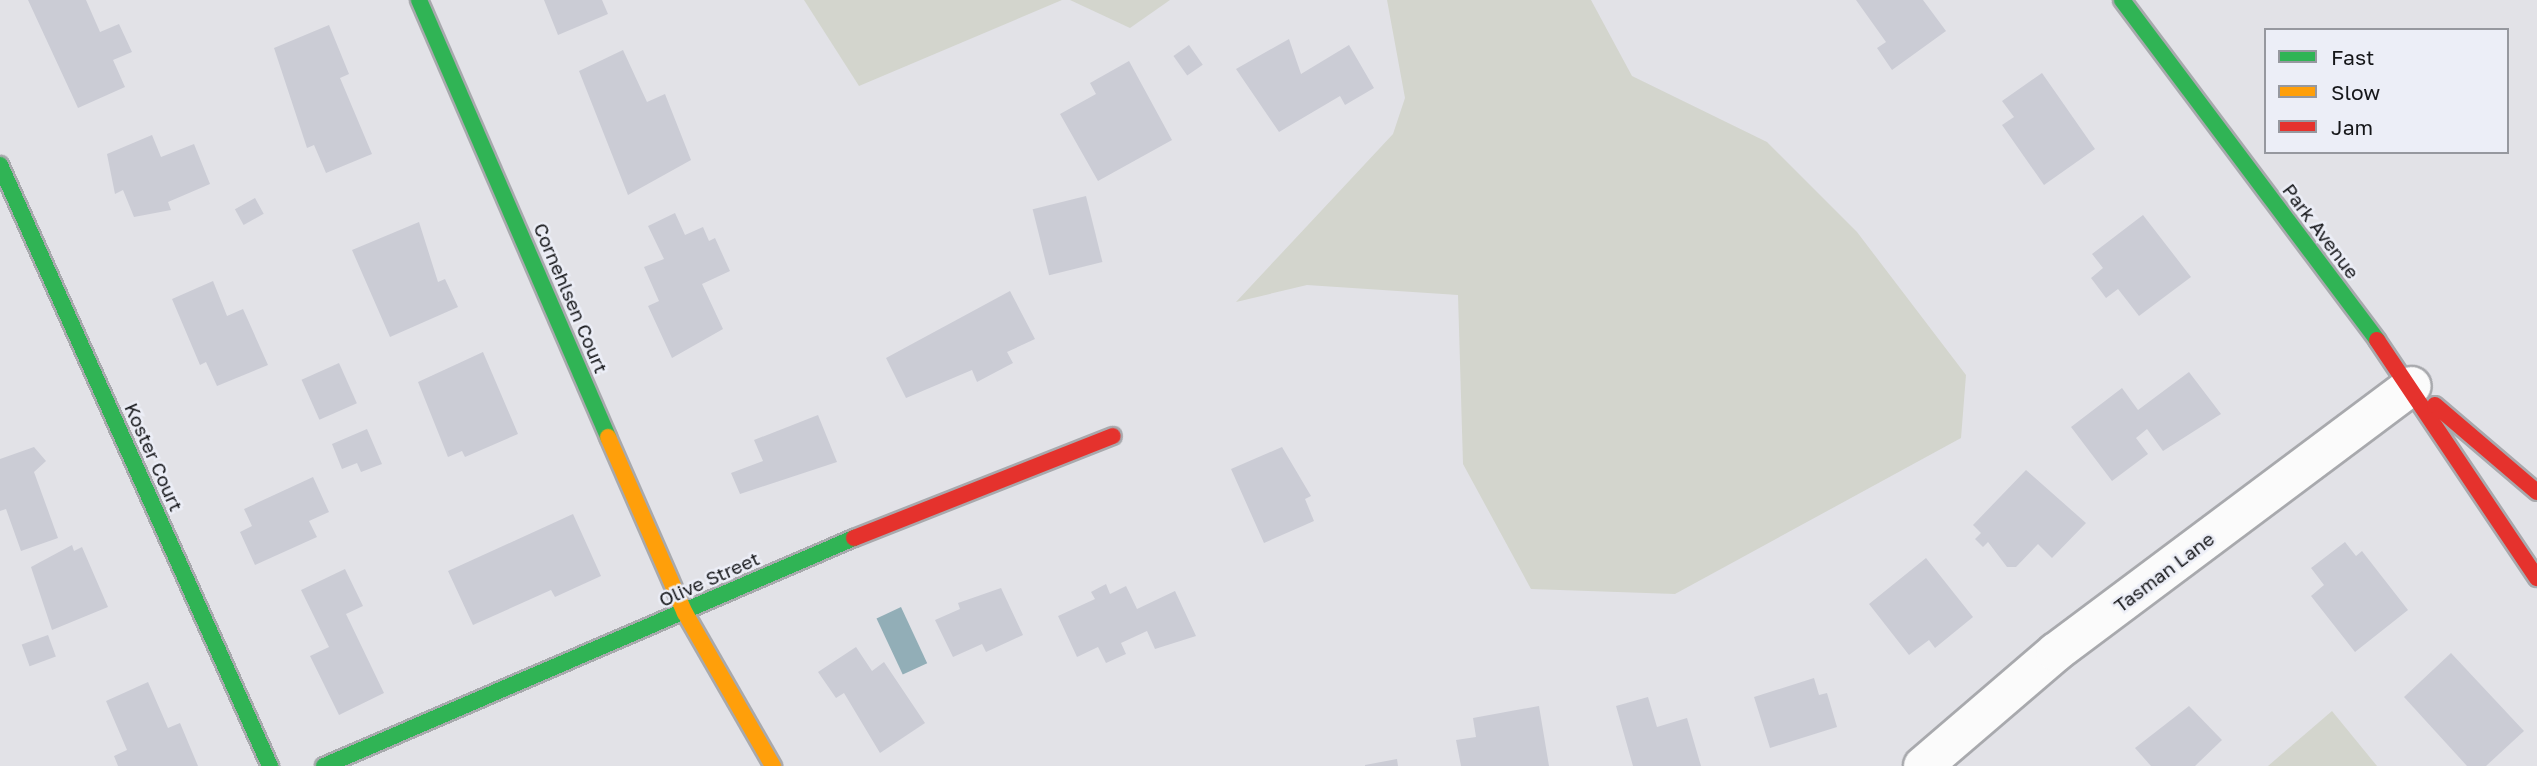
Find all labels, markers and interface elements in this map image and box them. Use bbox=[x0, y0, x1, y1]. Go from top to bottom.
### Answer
legend bbox=[2264, 28, 2509, 154]
text: Fast bbox=[2331, 44, 2374, 70]
text: Slow bbox=[2331, 79, 2380, 105]
text: Jam bbox=[2331, 114, 2373, 140]
street label: Park Avenue bbox=[2278, 179, 2364, 283]
street label: Cornehlsen Court bbox=[529, 219, 613, 377]
street label: Koster Court bbox=[120, 399, 188, 515]
street label: Tasman Lane bbox=[2109, 527, 2219, 617]
street label: Olive Street bbox=[655, 547, 763, 611]

